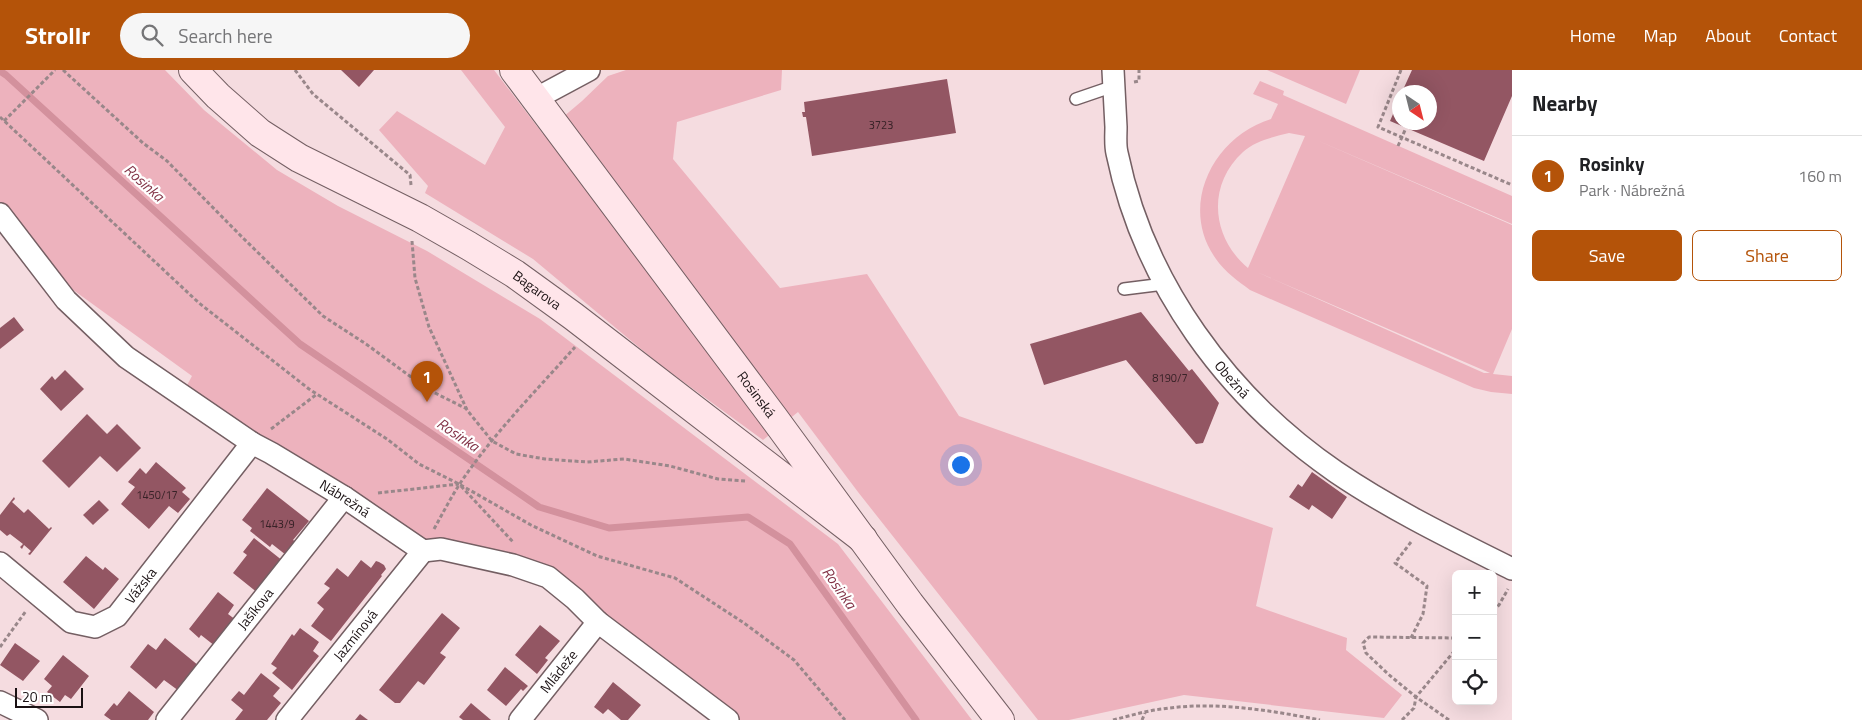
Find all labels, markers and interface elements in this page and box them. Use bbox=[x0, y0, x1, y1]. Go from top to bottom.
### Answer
search box bbox=[120, 13, 470, 58]
text: Strollr bbox=[25, 17, 90, 53]
icon: search bbox=[138, 21, 166, 49]
text: Search here bbox=[178, 21, 273, 50]
text: Home bbox=[1570, 22, 1616, 49]
text: Map bbox=[1644, 22, 1677, 49]
text: About bbox=[1705, 22, 1751, 49]
text: Contact bbox=[1779, 22, 1837, 49]
north arrow bbox=[1392, 85, 1437, 130]
text: Nearby bbox=[1532, 87, 1597, 119]
house number: 3723 bbox=[869, 117, 893, 133]
text: Rosinky bbox=[1579, 149, 1644, 178]
water label: Rosinka bbox=[119, 158, 171, 208]
text: 1 bbox=[1544, 164, 1552, 188]
text: 160 m bbox=[1798, 164, 1842, 188]
text: Park · Nábrežná bbox=[1579, 178, 1685, 202]
button: Save bbox=[1532, 230, 1682, 281]
button: Share bbox=[1692, 230, 1842, 281]
street label: Bagarova bbox=[509, 265, 566, 314]
street label: Obežná bbox=[1210, 356, 1255, 403]
pin: 1 bbox=[411, 361, 443, 402]
street label: Rosinská bbox=[732, 367, 781, 422]
house number: 8190/7 bbox=[1152, 370, 1188, 386]
water label: Rosinka bbox=[432, 412, 485, 458]
your location bbox=[948, 452, 974, 478]
street label: Nábrežná bbox=[316, 474, 375, 522]
house number: 1450/17 bbox=[136, 487, 178, 503]
house number: 1443/9 bbox=[259, 516, 295, 532]
water label: Rosinka bbox=[817, 562, 863, 615]
street label: Vážska bbox=[119, 563, 161, 608]
map controls bbox=[1452, 570, 1497, 705]
button: + bbox=[1452, 570, 1497, 615]
street label: Jašíkova bbox=[232, 583, 278, 634]
street label: Jazmínová bbox=[328, 605, 382, 665]
button: − bbox=[1452, 615, 1497, 660]
street label: Mládeže bbox=[534, 645, 582, 697]
button: locate bbox=[1452, 660, 1497, 705]
scale bar bbox=[15, 685, 82, 708]
text: 20 m bbox=[22, 686, 52, 707]

